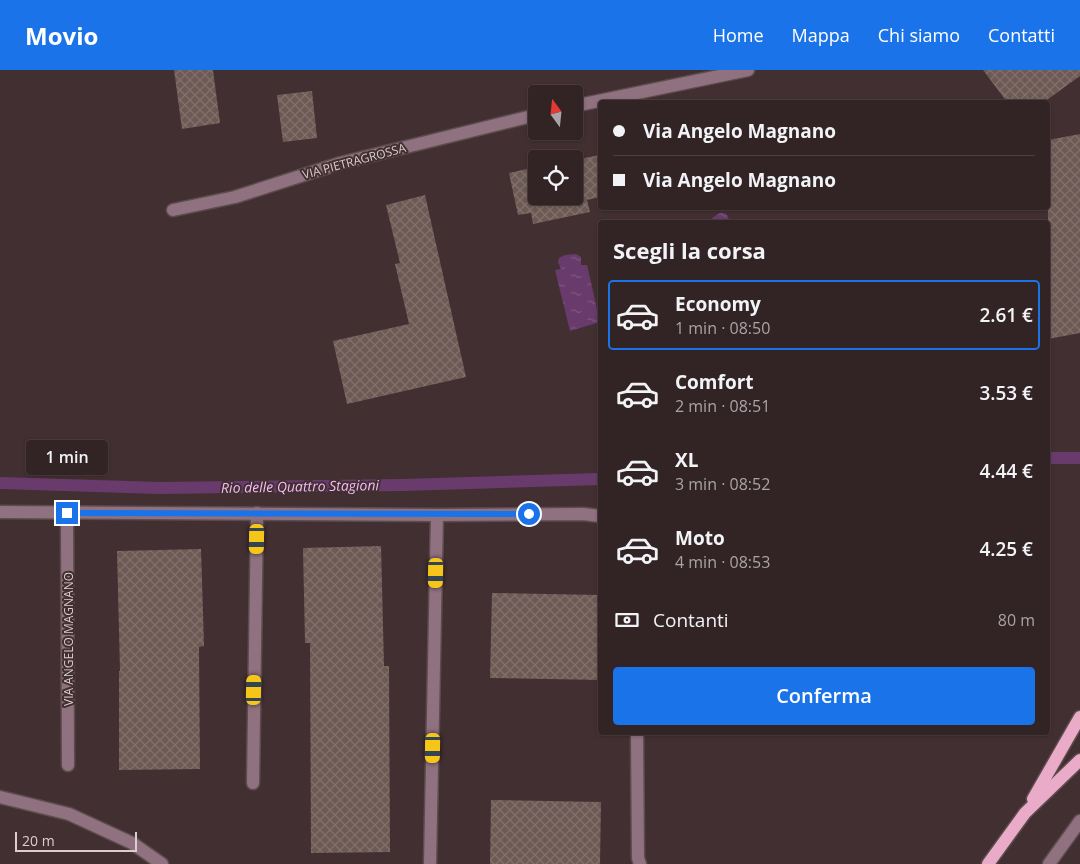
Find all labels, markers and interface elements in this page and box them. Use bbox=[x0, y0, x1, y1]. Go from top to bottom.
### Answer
text: Movio bbox=[25, 19, 98, 52]
text: Home bbox=[713, 23, 764, 47]
text: Mappa bbox=[792, 23, 850, 47]
text: Chi siamo bbox=[878, 23, 960, 47]
text: Contatti bbox=[988, 23, 1055, 47]
north arrow bbox=[528, 85, 582, 140]
map controls bbox=[528, 85, 583, 205]
text: Via Angelo Magnano bbox=[643, 118, 836, 144]
street label: VIA PIETRAGROSSA bbox=[300, 139, 408, 183]
button: locate bbox=[528, 150, 583, 205]
text: Via Angelo Magnano bbox=[643, 167, 836, 193]
text: Scegli la corsa bbox=[613, 235, 766, 265]
text: Economy bbox=[675, 291, 761, 317]
icon: car bbox=[615, 293, 660, 338]
text: 2.61 € bbox=[979, 302, 1033, 328]
text: 1 min · 08:50 bbox=[675, 317, 770, 339]
text: Comfort bbox=[675, 369, 754, 395]
icon: car bbox=[615, 371, 660, 416]
text: 3.53 € bbox=[979, 380, 1033, 406]
text: 2 min · 08:51 bbox=[675, 395, 770, 417]
callout: 1 min bbox=[26, 440, 108, 476]
text: 1 min bbox=[45, 446, 89, 468]
text: XL bbox=[675, 447, 698, 473]
icon: car bbox=[615, 449, 660, 494]
text: 4.44 € bbox=[979, 458, 1033, 484]
text: 3 min · 08:52 bbox=[675, 473, 770, 495]
water label: Rio delle Quattro Stagioni bbox=[221, 475, 380, 497]
route end bbox=[56, 502, 78, 524]
route start bbox=[518, 503, 540, 525]
car bbox=[249, 524, 264, 554]
text: Moto bbox=[675, 525, 725, 551]
icon: car bbox=[615, 527, 660, 572]
text: 4.25 € bbox=[979, 536, 1033, 562]
text: 4 min · 08:53 bbox=[675, 551, 770, 573]
car bbox=[428, 558, 443, 588]
street label: VIA ANGELO MAGNANO bbox=[60, 572, 77, 706]
icon: cash bbox=[613, 606, 641, 634]
text: Contanti bbox=[653, 607, 729, 633]
text: 80 m bbox=[998, 609, 1035, 631]
button: Conferma bbox=[613, 667, 1035, 725]
car bbox=[246, 675, 261, 705]
car bbox=[425, 733, 440, 763]
scale bar bbox=[15, 829, 138, 852]
text: 20 m bbox=[22, 831, 55, 850]

